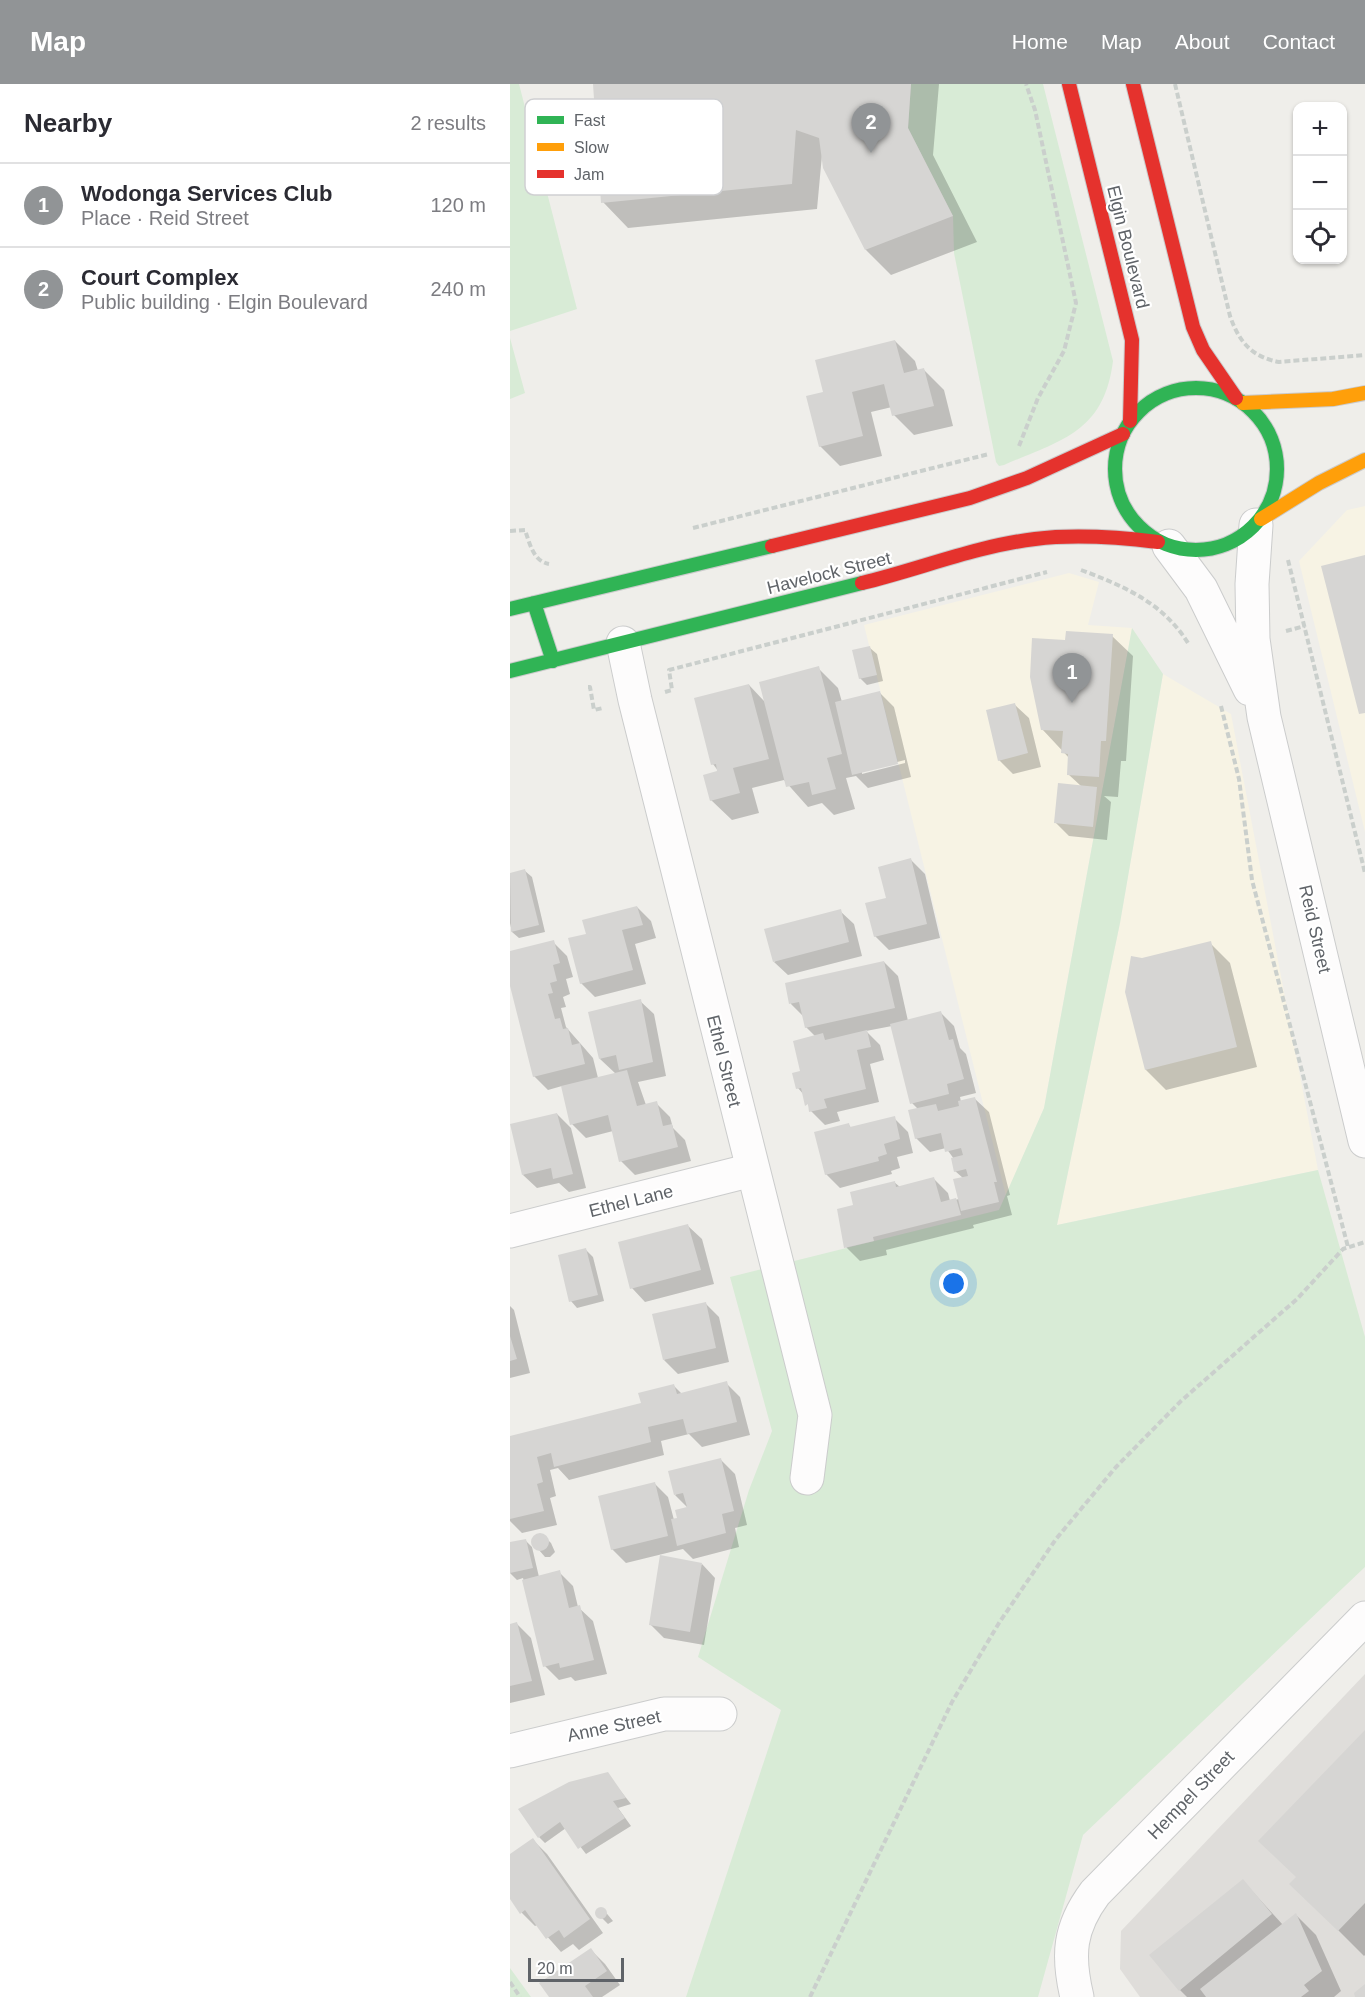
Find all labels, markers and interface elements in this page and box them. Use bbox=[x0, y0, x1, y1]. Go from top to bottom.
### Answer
text: Map bbox=[30, 26, 86, 57]
text: Home bbox=[1012, 30, 1068, 53]
text: Map bbox=[1101, 30, 1142, 53]
text: About bbox=[1175, 30, 1230, 53]
text: Contact bbox=[1263, 30, 1335, 53]
legend bbox=[525, 99, 723, 195]
map controls bbox=[1293, 102, 1347, 264]
button: + bbox=[1293, 102, 1347, 156]
pin: 2 bbox=[852, 104, 890, 153]
text: Nearby bbox=[24, 108, 112, 138]
text: 2 results bbox=[410, 112, 486, 134]
text: Fast bbox=[574, 112, 606, 129]
text: Slow bbox=[574, 139, 609, 156]
button: − bbox=[1293, 156, 1347, 210]
text: Jam bbox=[574, 166, 604, 183]
text: Wodonga Services Club bbox=[81, 181, 332, 206]
street label: Elgin Boulevard bbox=[1103, 183, 1153, 311]
text: 1 bbox=[38, 194, 49, 216]
text: 120 m bbox=[430, 194, 486, 216]
text: Place · Reid Street bbox=[81, 207, 249, 229]
button: locate bbox=[1293, 210, 1347, 264]
text: Court Complex bbox=[81, 265, 239, 290]
text: 2 bbox=[38, 278, 49, 300]
text: 240 m bbox=[430, 278, 486, 300]
text: Public building · Elgin Boulevard bbox=[81, 291, 368, 313]
street label: Havelock Street bbox=[765, 548, 893, 598]
pin: 1 bbox=[1052, 654, 1092, 703]
street label: Reid Street bbox=[1295, 883, 1335, 975]
street label: Ethel Street bbox=[703, 1013, 745, 1109]
street label: Ethel Lane bbox=[587, 1181, 675, 1221]
your location bbox=[939, 1269, 968, 1298]
street label: Anne Street bbox=[565, 1706, 663, 1746]
street label: Hempel Street bbox=[1144, 1747, 1238, 1843]
scale bar bbox=[528, 1955, 624, 1982]
text: 20 m bbox=[537, 1960, 573, 1977]

